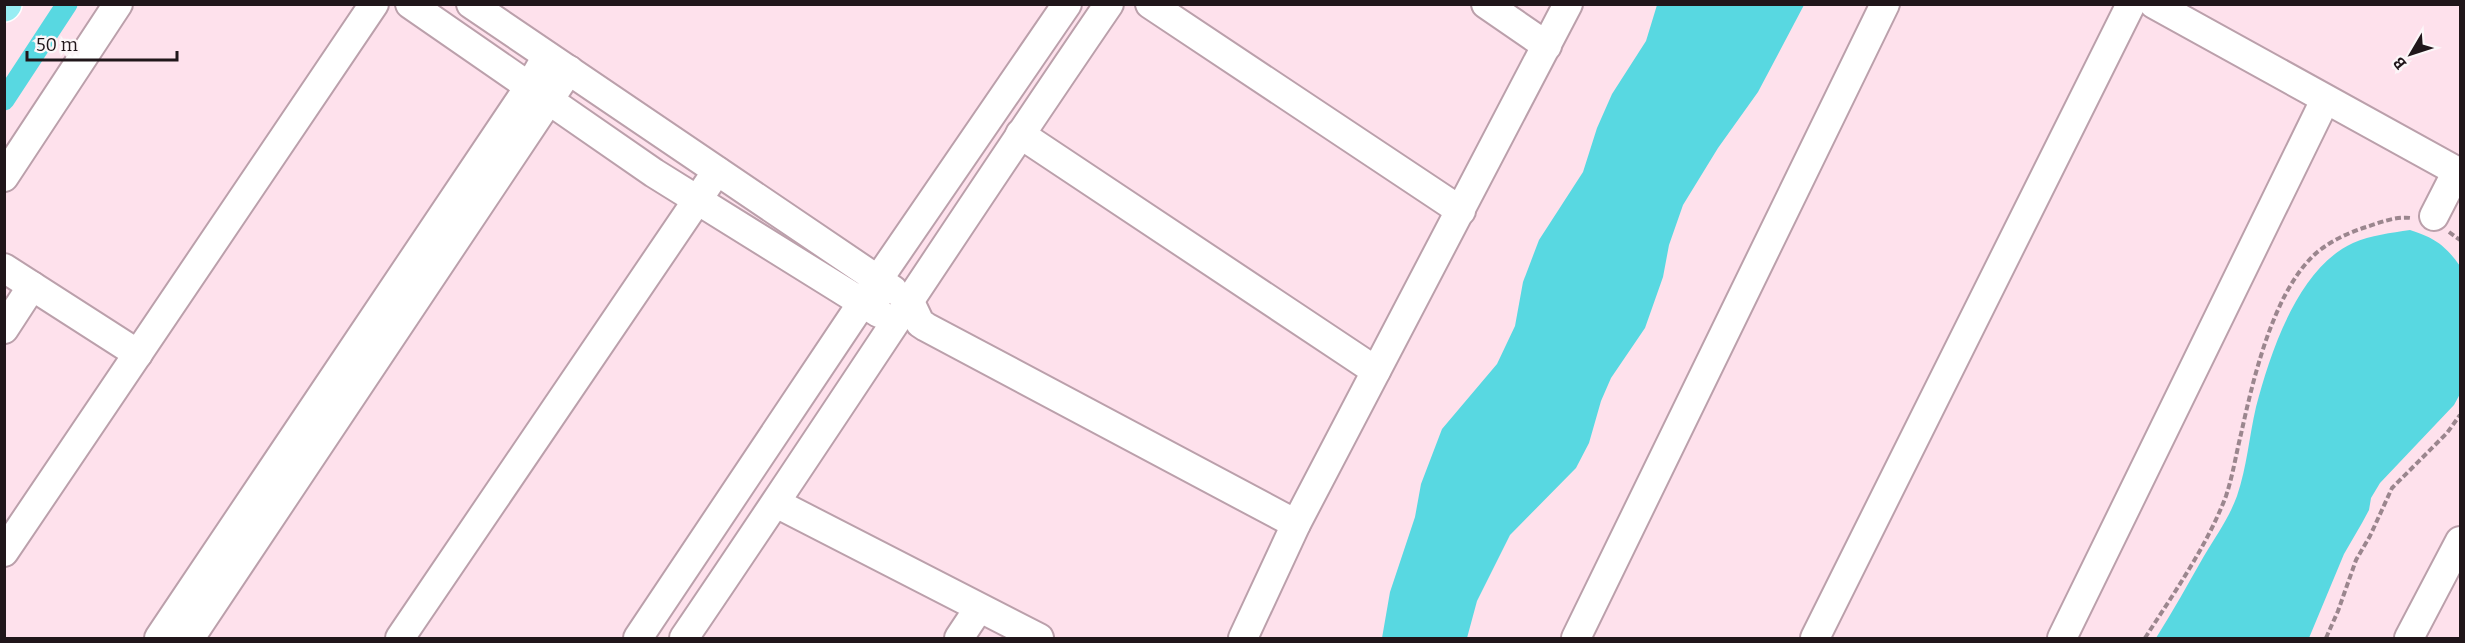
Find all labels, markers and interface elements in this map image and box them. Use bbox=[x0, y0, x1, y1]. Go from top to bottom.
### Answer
scale bar bbox=[27, 24, 177, 62]
north arrow bbox=[2381, 24, 2441, 84]
text: 50 m bbox=[36, 34, 78, 56]
text: B bbox=[2389, 53, 2410, 73]

